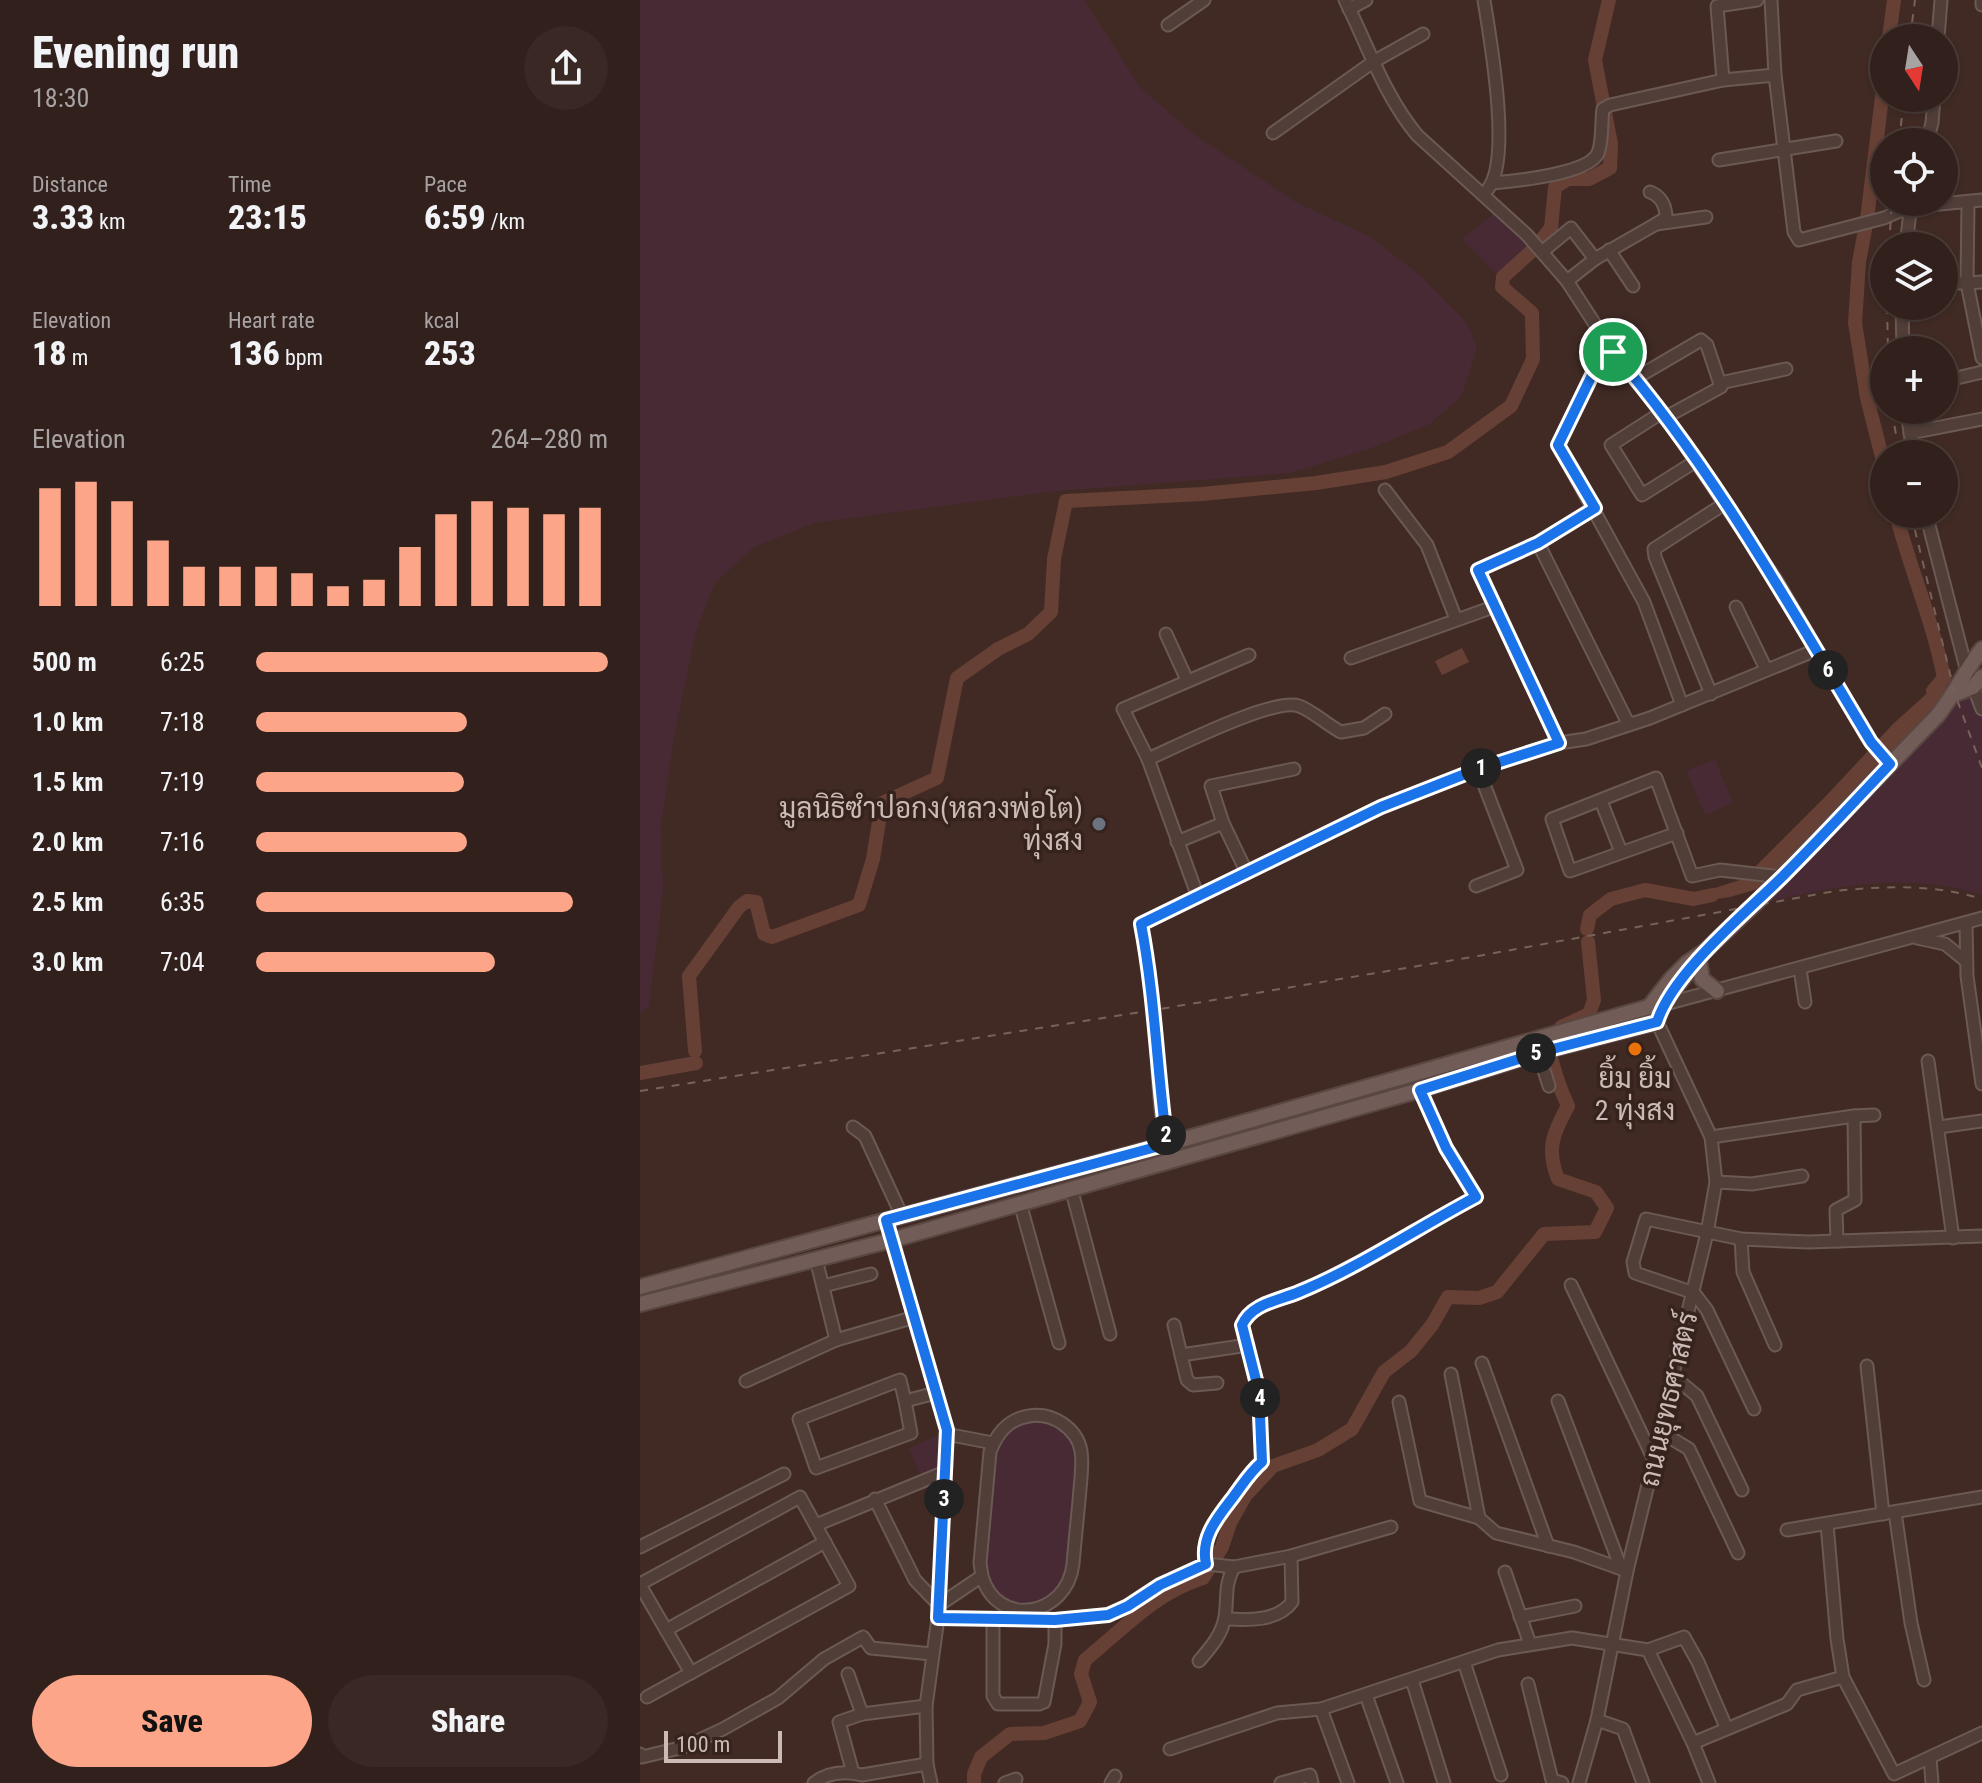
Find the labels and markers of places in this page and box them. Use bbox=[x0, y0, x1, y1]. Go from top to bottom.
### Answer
pin bbox=[1579, 318, 1647, 386]
pin: 6 bbox=[1808, 650, 1848, 690]
pin: 1 bbox=[1461, 748, 1501, 788]
place label: มูลนิธิซำปอกง(หลวงพ่อโต) ทุ่งสง bbox=[779, 789, 1083, 860]
marker: มูลนิธิซำปอกง(หลวงพ่อโต) ทุ่งสง bbox=[1090, 815, 1108, 833]
pin: 5 bbox=[1516, 1033, 1556, 1073]
marker: ยิ้ม ยิ้ม 2 ทุ่งสง bbox=[1626, 1040, 1644, 1058]
place label: ยิ้ม ยิ้ม 2 ทุ่งสง bbox=[1595, 1055, 1675, 1130]
pin: 2 bbox=[1146, 1115, 1186, 1155]
pin: 4 bbox=[1240, 1378, 1280, 1418]
pin: 3 bbox=[924, 1479, 964, 1519]

